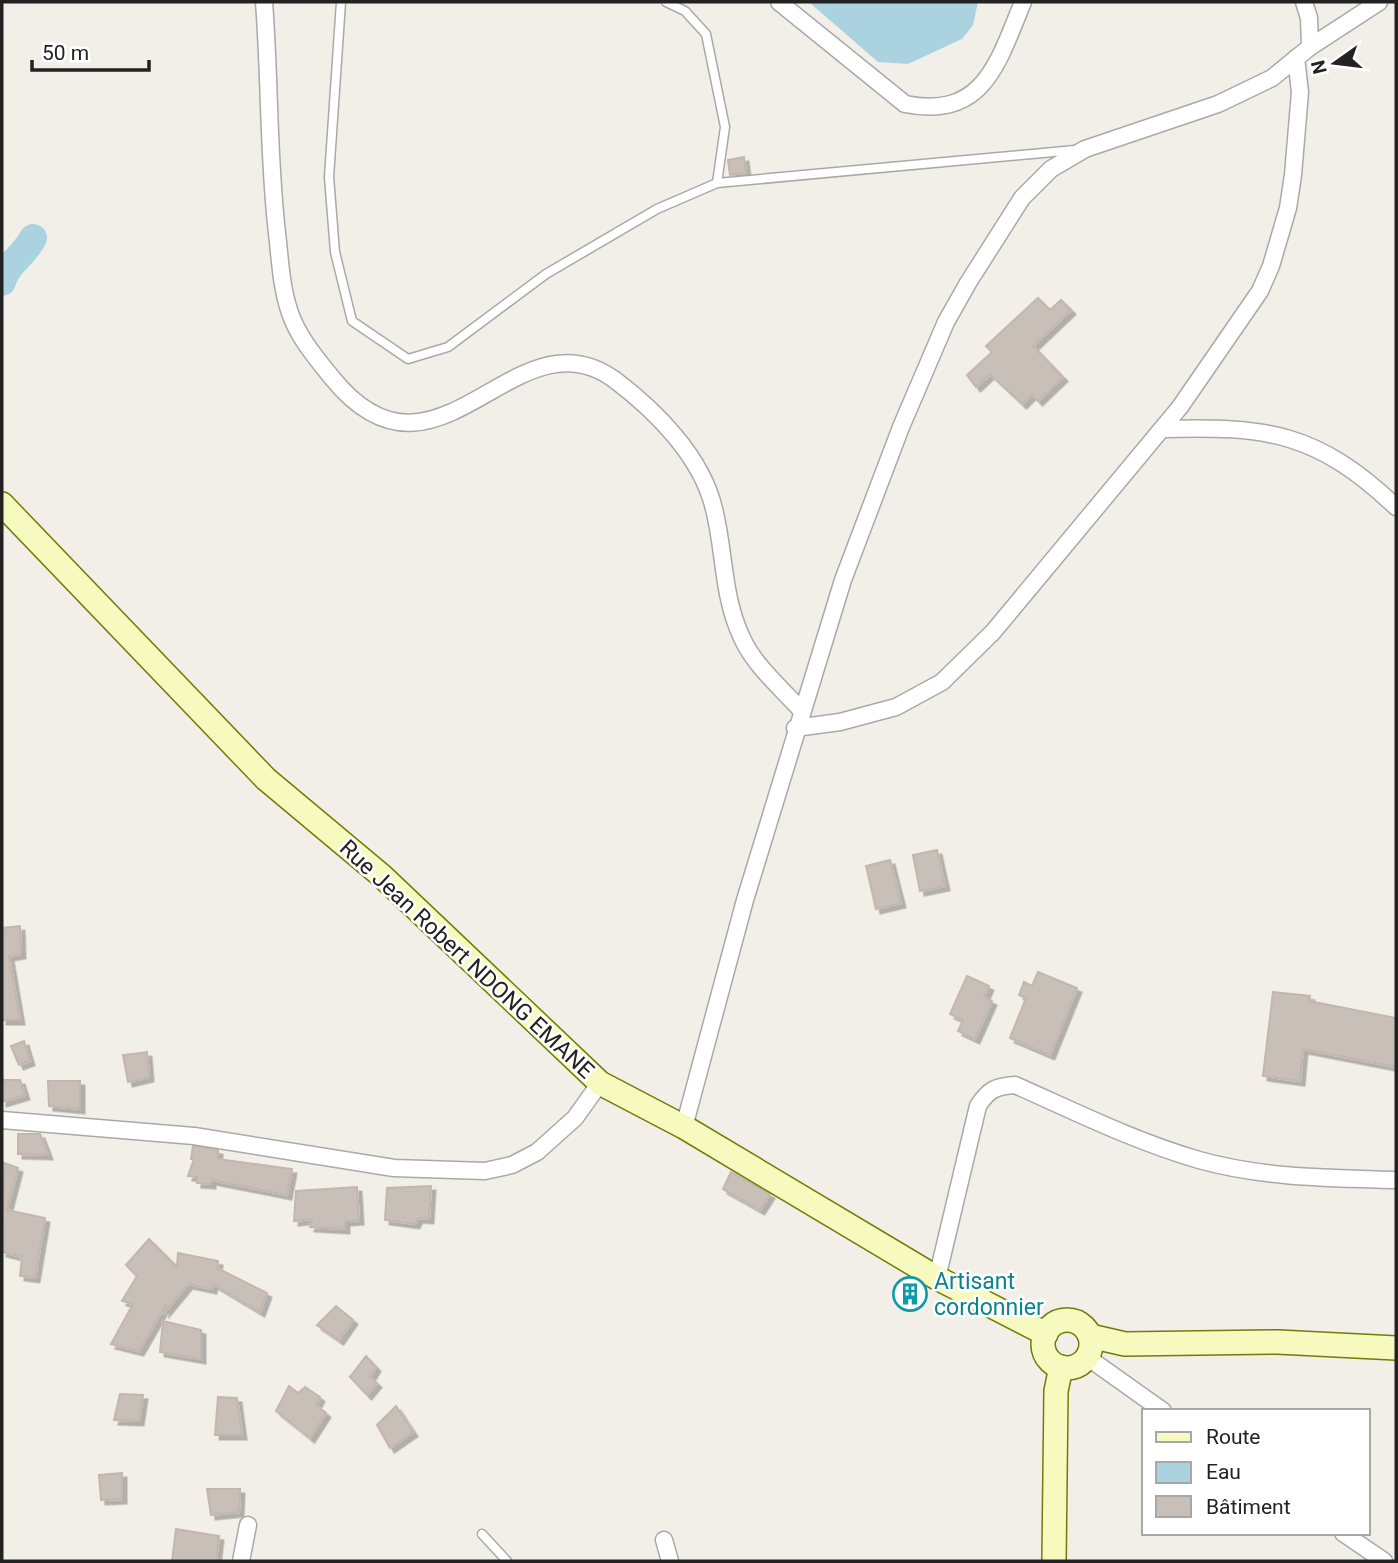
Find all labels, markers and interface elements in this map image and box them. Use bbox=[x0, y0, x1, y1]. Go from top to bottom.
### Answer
scale bar bbox=[32, 28, 149, 72]
north arrow bbox=[1300, 28, 1370, 98]
text: 50 m bbox=[42, 41, 89, 65]
text: N bbox=[1306, 58, 1332, 76]
street label: Rue Jean Robert NDONG EMANE bbox=[334, 834, 599, 1084]
place label: Artisant cordonnier bbox=[934, 1268, 1044, 1321]
building icon: Artisant cordonnier bbox=[891, 1275, 929, 1313]
legend bbox=[1142, 1409, 1370, 1535]
text: Route bbox=[1206, 1425, 1261, 1449]
text: Eau bbox=[1206, 1460, 1241, 1484]
text: Bâtiment bbox=[1206, 1495, 1291, 1519]

